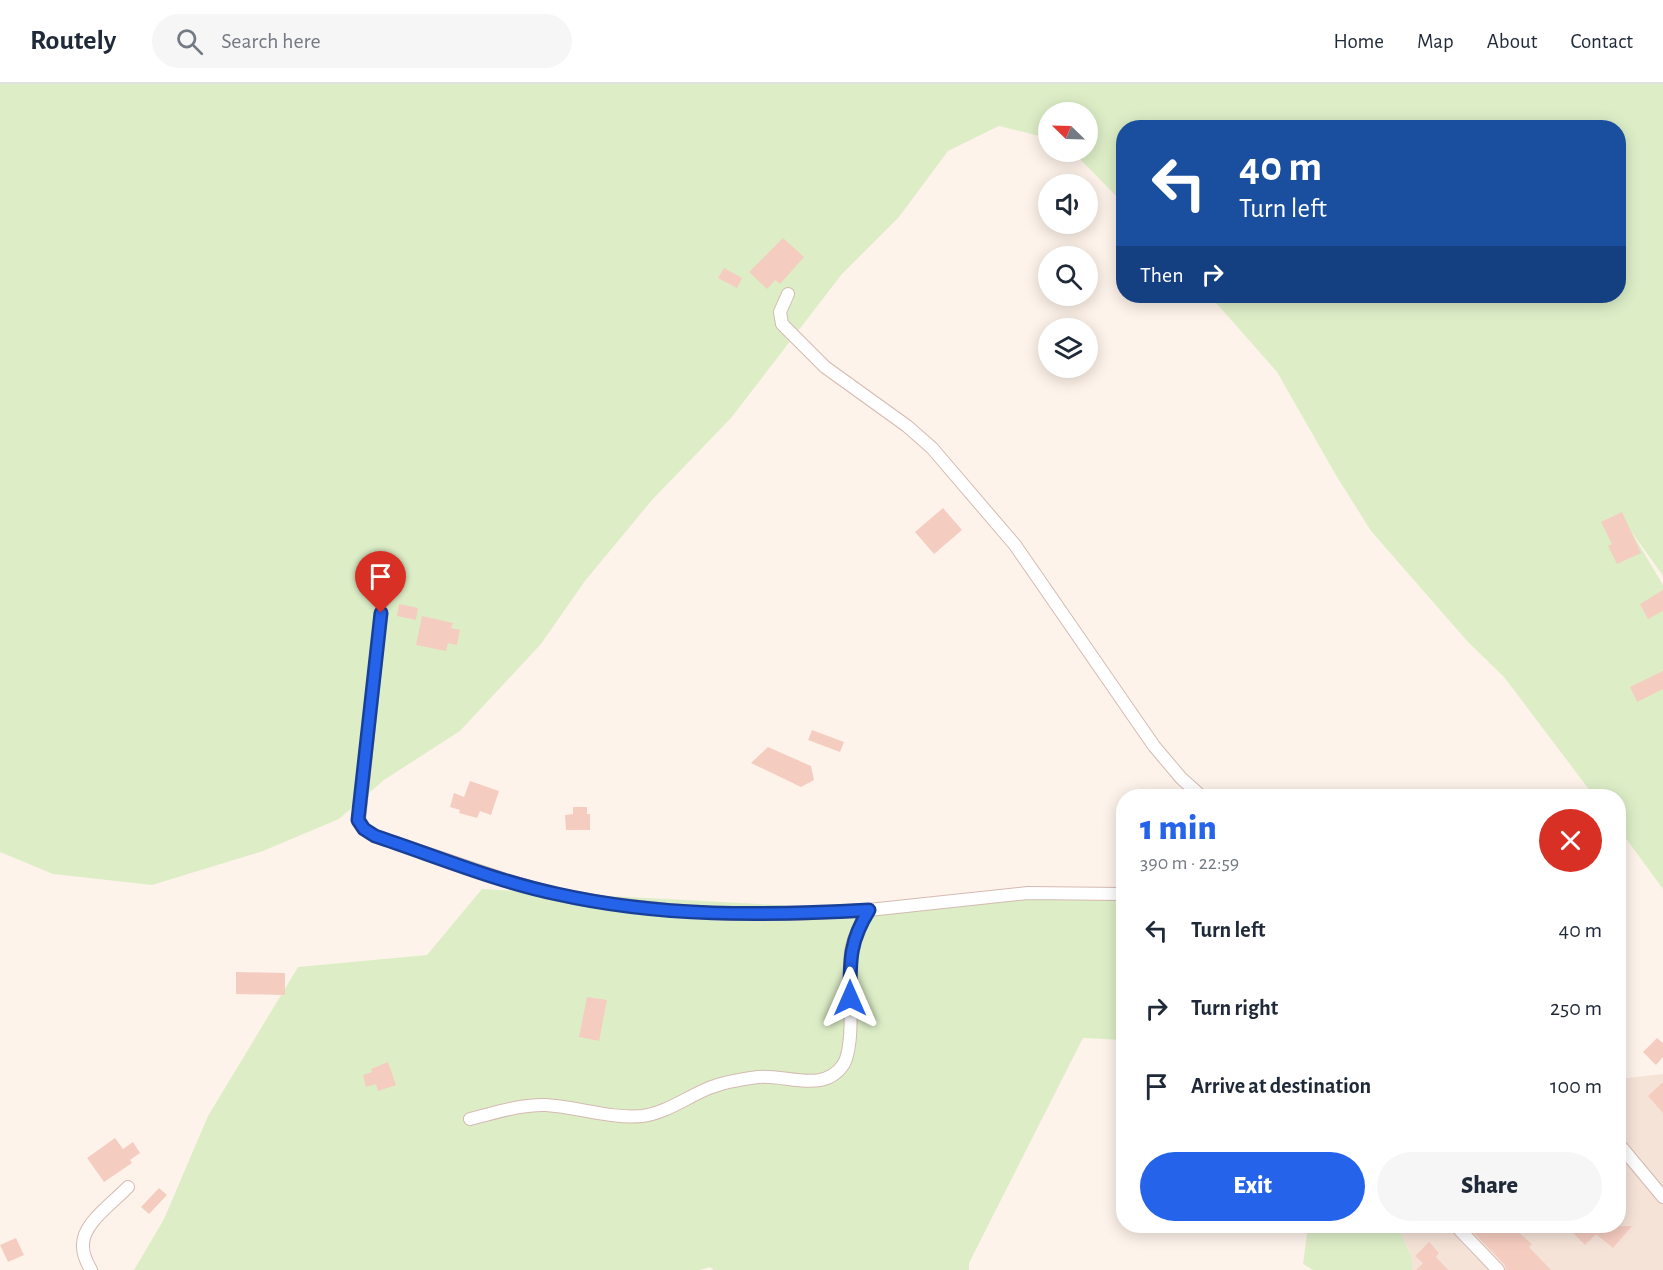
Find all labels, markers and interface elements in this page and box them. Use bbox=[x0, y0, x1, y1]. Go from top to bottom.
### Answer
search box bbox=[152, 14, 572, 68]
icon: search bbox=[173, 25, 206, 58]
text: Routely bbox=[30, 27, 116, 55]
text: Search here bbox=[221, 30, 321, 52]
text: Home bbox=[1333, 31, 1384, 52]
text: Map bbox=[1417, 31, 1454, 52]
text: About bbox=[1487, 31, 1537, 52]
text: Contact bbox=[1570, 31, 1633, 52]
north arrow bbox=[1038, 102, 1098, 162]
map controls bbox=[1038, 102, 1098, 378]
icon: left bbox=[1140, 144, 1218, 222]
text: 40 m bbox=[1239, 146, 1322, 188]
button: sound bbox=[1038, 174, 1098, 234]
text: Turn left bbox=[1239, 195, 1327, 222]
button: search bbox=[1038, 246, 1098, 306]
icon: right bbox=[1196, 258, 1229, 291]
text: Then bbox=[1140, 264, 1184, 286]
button: layers bbox=[1038, 318, 1098, 378]
pin bbox=[355, 551, 406, 613]
icon: arrive bbox=[364, 560, 397, 593]
button: close bbox=[1539, 809, 1602, 872]
text: 1 min bbox=[1140, 810, 1217, 846]
text: 390 m · 22:59 bbox=[1140, 853, 1239, 873]
icon: left bbox=[1140, 914, 1173, 947]
text: Turn left bbox=[1191, 919, 1265, 941]
text: 40 m bbox=[1559, 919, 1602, 941]
position arrow bbox=[818, 966, 882, 1030]
icon: right bbox=[1140, 992, 1173, 1025]
text: Turn right bbox=[1191, 997, 1278, 1019]
text: 250 m bbox=[1550, 997, 1602, 1019]
icon: arrive bbox=[1140, 1070, 1173, 1103]
text: Arrive at destination bbox=[1191, 1075, 1371, 1097]
text: 100 m bbox=[1550, 1075, 1602, 1097]
button: Exit bbox=[1140, 1152, 1365, 1221]
button: Share bbox=[1377, 1152, 1602, 1221]

